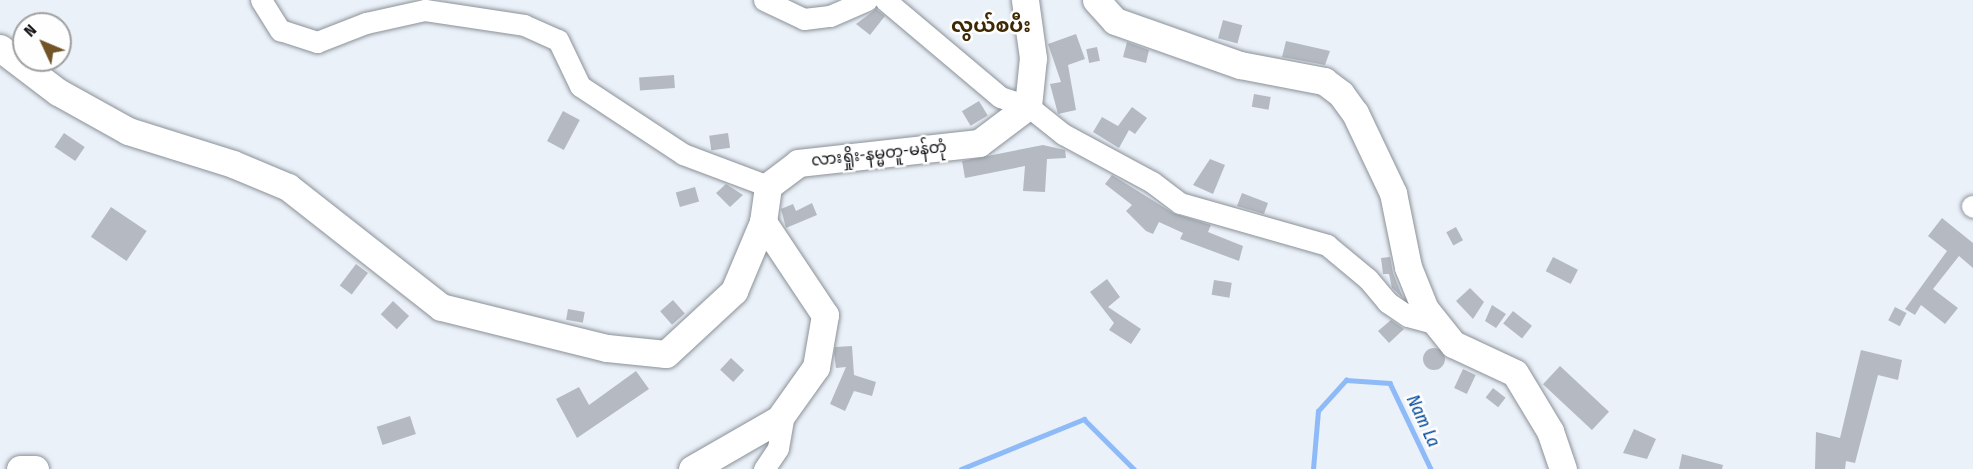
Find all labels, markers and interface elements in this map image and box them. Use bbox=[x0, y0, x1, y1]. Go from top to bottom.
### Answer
north arrow bbox=[12, 12, 72, 72]
district label: လွယ်စပီး bbox=[951, 13, 1031, 37]
text: N bbox=[20, 20, 40, 41]
street label: လားရှိုး-နမ္မတူ-မန်တုံ bbox=[810, 137, 948, 171]
water label: Nam La bbox=[1402, 391, 1444, 451]

